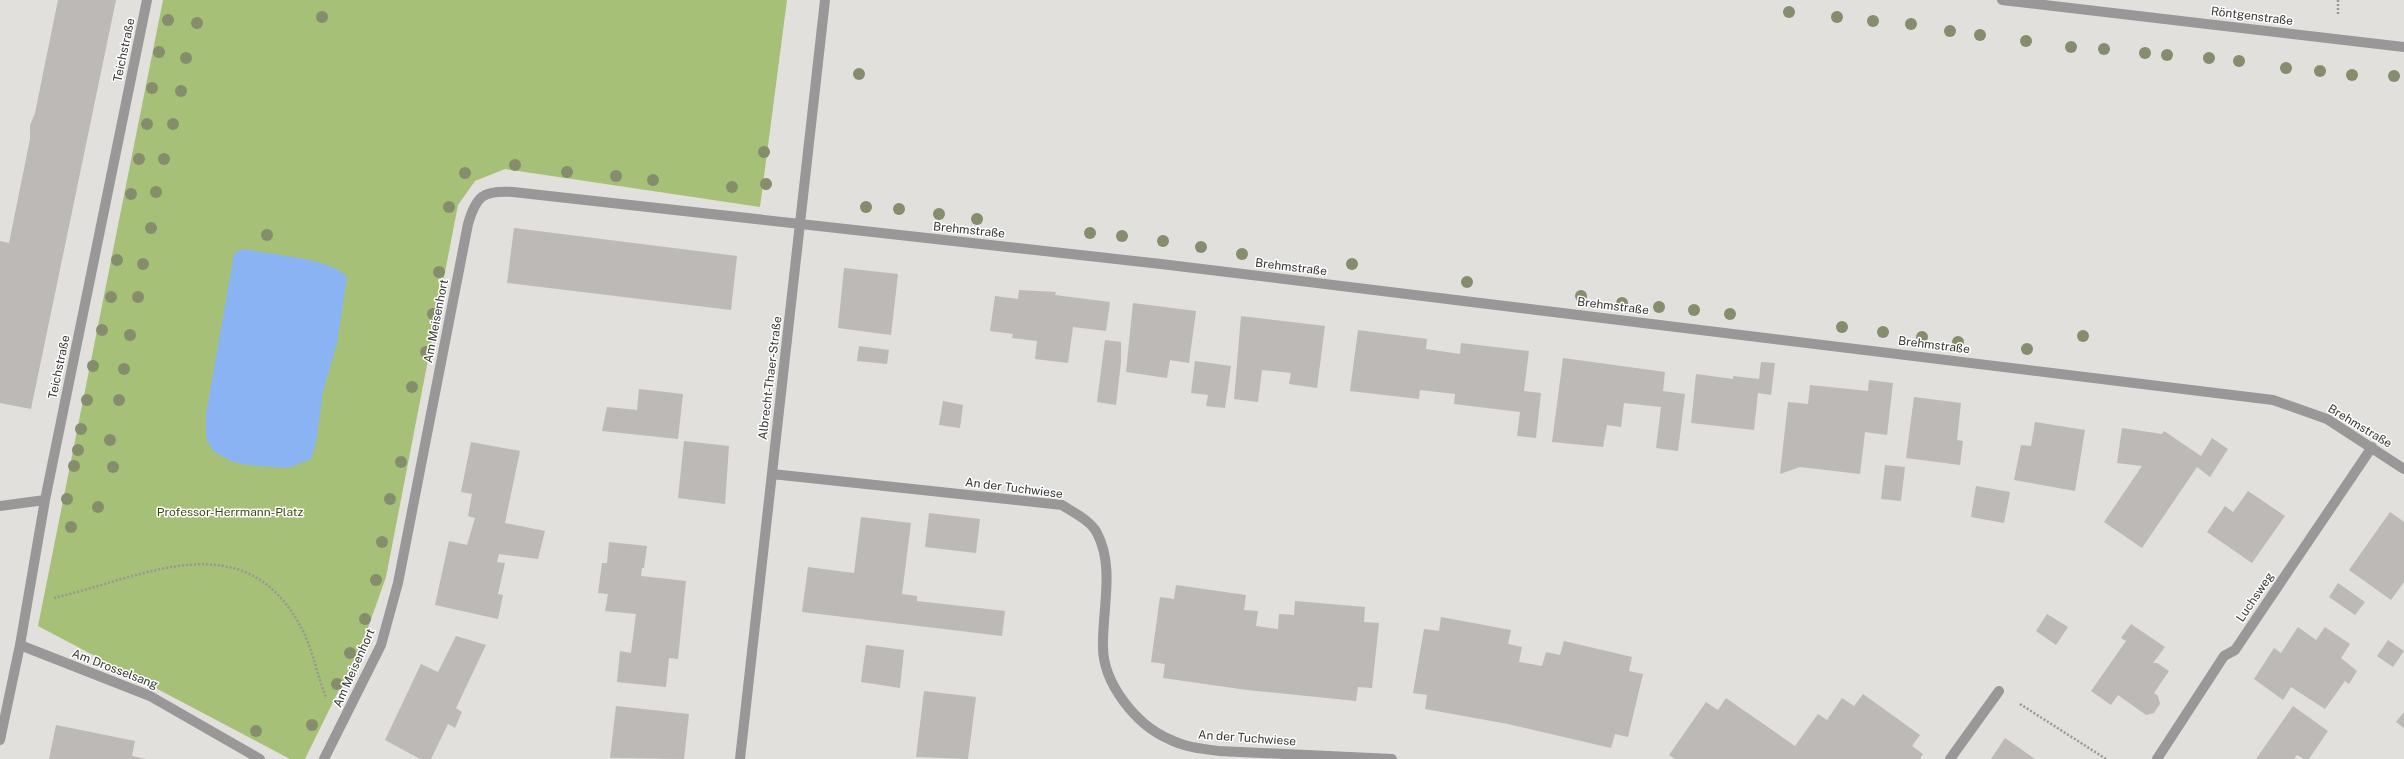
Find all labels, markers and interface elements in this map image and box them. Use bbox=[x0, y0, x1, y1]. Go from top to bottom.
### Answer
street label: Röntgenstraße bbox=[2210, 4, 2294, 28]
street label: Teichstraße bbox=[110, 17, 138, 83]
street label: Brehmstraße bbox=[932, 219, 1006, 241]
street label: Brehmstraße bbox=[1254, 256, 1328, 278]
street label: Am Meisenhort bbox=[421, 278, 451, 364]
street label: Brehmstraße bbox=[1576, 295, 1650, 317]
street label: Albrecht-Thaer-Straße bbox=[755, 315, 785, 441]
street label: Teichstraße bbox=[45, 334, 73, 400]
street label: Brehmstraße bbox=[1897, 334, 1971, 356]
street label: Brehmstraße bbox=[2325, 401, 2395, 451]
street label: An der Tuchwiese bbox=[964, 475, 1064, 501]
park label: Professor-Herrmann-Platz bbox=[157, 505, 303, 519]
street label: Luchsweg bbox=[2233, 570, 2277, 624]
street label: Am Meisenhort bbox=[330, 626, 378, 710]
street label: Am Drosselsang bbox=[70, 646, 160, 692]
street label: An der Tuchwiese bbox=[1197, 728, 1297, 748]

